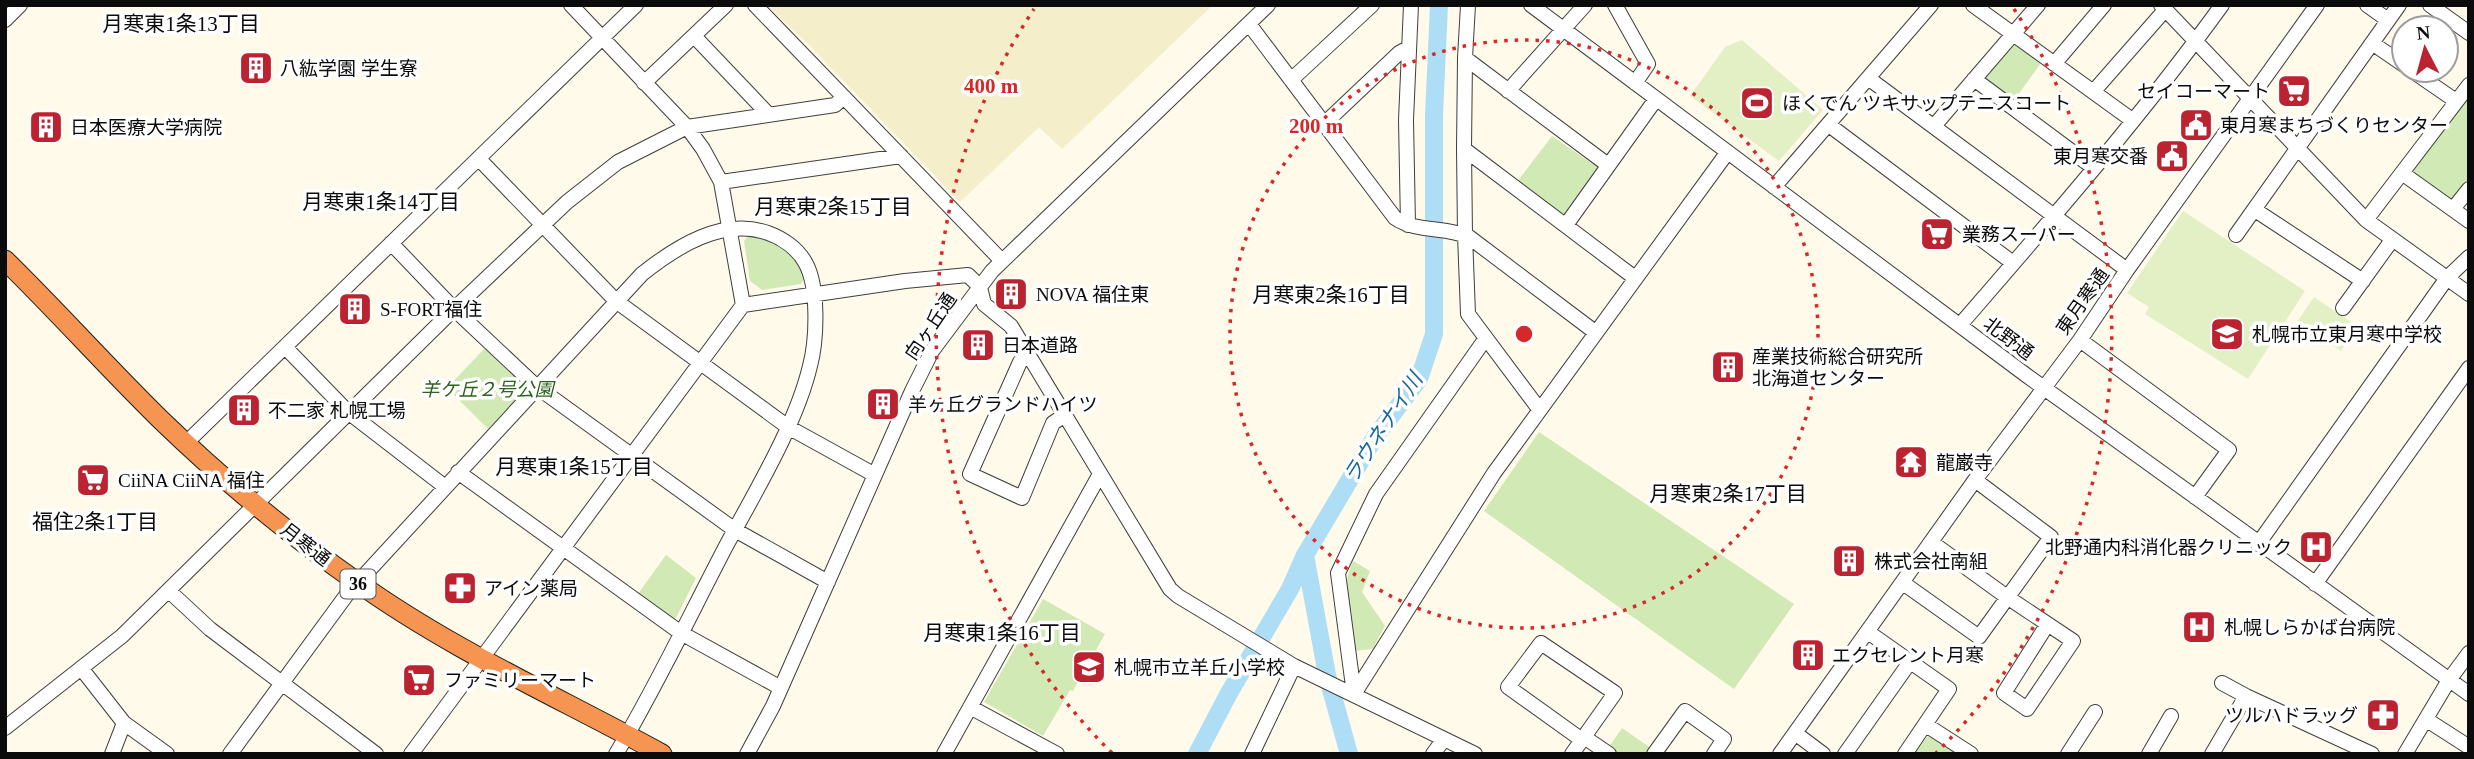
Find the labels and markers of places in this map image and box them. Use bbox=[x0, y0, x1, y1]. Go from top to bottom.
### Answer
building icon: 八紘学園 学生寮 bbox=[237, 49, 275, 87]
place label: 八紘学園 学生寮 bbox=[280, 58, 418, 79]
supermarket icon: セイコーマート bbox=[2275, 72, 2313, 110]
place label: セイコーマート bbox=[2137, 81, 2270, 102]
sports icon: ほくでん ツキサップテニスコート bbox=[1738, 84, 1776, 122]
place label: ほくでん ツキサップテニスコート bbox=[1782, 93, 2071, 114]
public building icon: 東月寒まちづくりセンター bbox=[2177, 106, 2215, 144]
building icon: 日本医療大学病院 bbox=[27, 108, 65, 146]
place label: 東月寒まちづくりセンター bbox=[2220, 115, 2448, 136]
place label: 日本医療大学病院 bbox=[70, 117, 222, 138]
public building icon: 東月寒交番 bbox=[2153, 137, 2191, 175]
place label: 東月寒交番 bbox=[2053, 146, 2148, 167]
supermarket icon: 業務スーパー bbox=[1918, 215, 1956, 253]
place label: 業務スーパー bbox=[1962, 224, 2076, 245]
building icon: NOVA 福住東 bbox=[992, 275, 1030, 313]
place label: NOVA 福住東 bbox=[1036, 284, 1149, 305]
building icon: S-FORT福住 bbox=[336, 290, 374, 328]
place label: S-FORT福住 bbox=[380, 299, 482, 320]
school or university icon: 札幌市立東月寒中学校 bbox=[2208, 315, 2246, 353]
centre of rings bbox=[1512, 322, 1536, 346]
place label: 札幌市立東月寒中学校 bbox=[2252, 324, 2442, 345]
building icon: 日本道路 bbox=[959, 326, 997, 364]
place label: 日本道路 bbox=[1002, 335, 1078, 356]
place label: 産業技術総合研究所 北海道センター bbox=[1752, 346, 1923, 389]
building icon: 産業技術総合研究所 北海道センター bbox=[1709, 348, 1747, 386]
building icon: 羊ヶ丘グランドハイツ bbox=[864, 385, 902, 423]
building icon: 不二家 札幌工場 bbox=[225, 391, 263, 429]
place label: 羊ヶ丘グランドハイツ bbox=[908, 394, 1098, 415]
place label: 不二家 札幌工場 bbox=[268, 400, 406, 421]
temple icon: 龍巌寺 bbox=[1892, 443, 1930, 481]
place label: 龍巌寺 bbox=[1936, 452, 1993, 473]
supermarket icon: CiiNA CiiNA 福住 bbox=[74, 461, 112, 499]
place label: CiiNA CiiNA 福住 bbox=[118, 470, 265, 491]
hospital icon: 北野通内科消化器クリニック bbox=[2297, 528, 2335, 566]
place label: 北野通内科消化器クリニック bbox=[2045, 537, 2292, 558]
building icon: 株式会社南組 bbox=[1830, 542, 1868, 580]
place label: 株式会社南組 bbox=[1874, 551, 1988, 572]
pharmacy icon: アイン薬局 bbox=[441, 569, 479, 607]
place label: アイン薬局 bbox=[484, 578, 578, 599]
hospital icon: 札幌しらかば台病院 bbox=[2180, 608, 2218, 646]
place label: 札幌しらかば台病院 bbox=[2224, 617, 2395, 638]
building icon: エクセレント月寒 bbox=[1789, 636, 1827, 674]
place label: エクセレント月寒 bbox=[1832, 645, 1984, 666]
school or university icon: 札幌市立羊丘小学校 bbox=[1070, 648, 1108, 686]
place label: 札幌市立羊丘小学校 bbox=[1114, 657, 1285, 678]
supermarket icon: ファミリーマート bbox=[400, 661, 438, 699]
place label: ファミリーマート bbox=[444, 670, 596, 691]
pharmacy icon: ツルハドラッグ bbox=[2364, 696, 2402, 734]
place label: ツルハドラッグ bbox=[2225, 705, 2358, 726]

